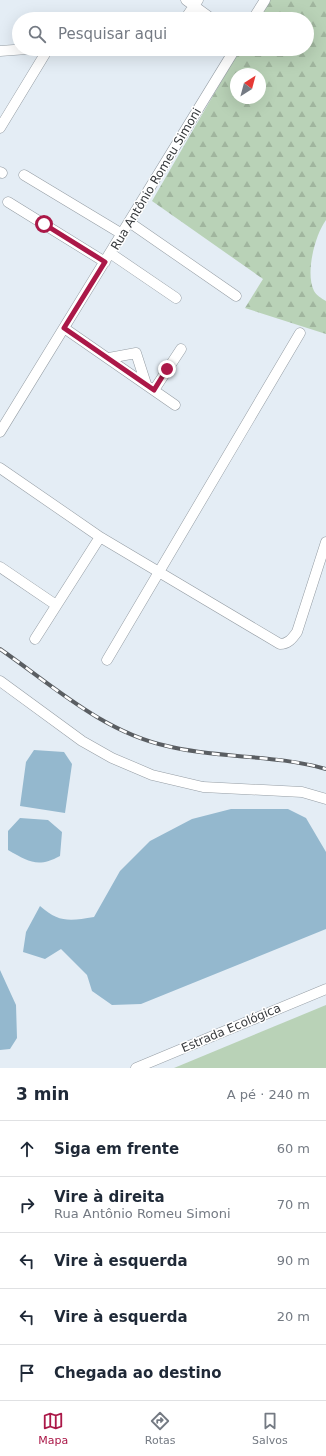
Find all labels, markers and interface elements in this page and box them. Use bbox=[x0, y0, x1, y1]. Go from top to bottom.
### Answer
search box bbox=[12, 12, 314, 56]
icon: search bbox=[26, 23, 48, 45]
text: Pesquisar aqui bbox=[58, 25, 167, 43]
north arrow bbox=[230, 68, 266, 104]
street label: Rua Antônio Romeu Simoni bbox=[108, 105, 204, 253]
route start bbox=[35, 215, 53, 233]
route end bbox=[158, 360, 176, 378]
street label: Estrada Ecológica bbox=[179, 1001, 283, 1055]
text: 3 min bbox=[16, 1084, 69, 1104]
text: A pé · 240 m bbox=[227, 1087, 310, 1102]
icon: ahead bbox=[16, 1138, 38, 1160]
text: Siga em frente bbox=[54, 1140, 179, 1158]
text: 60 m bbox=[277, 1141, 310, 1156]
text: Vire à direita bbox=[54, 1188, 165, 1206]
icon: right bbox=[16, 1194, 38, 1216]
text: 70 m bbox=[277, 1197, 310, 1212]
text: Rua Antônio Romeu Simoni bbox=[54, 1206, 231, 1221]
icon: left bbox=[16, 1250, 38, 1272]
text: Vire à esquerda bbox=[54, 1252, 188, 1270]
text: 90 m bbox=[277, 1253, 310, 1268]
icon: left bbox=[16, 1306, 38, 1328]
text: Vire à esquerda bbox=[54, 1308, 188, 1326]
text: 20 m bbox=[277, 1309, 310, 1324]
icon: arrive bbox=[16, 1362, 38, 1384]
text: Chegada ao destino bbox=[54, 1364, 222, 1382]
tab: Mapa bbox=[38, 1410, 68, 1447]
tab: Rotas bbox=[145, 1410, 175, 1447]
tab: Salvos bbox=[252, 1410, 288, 1447]

